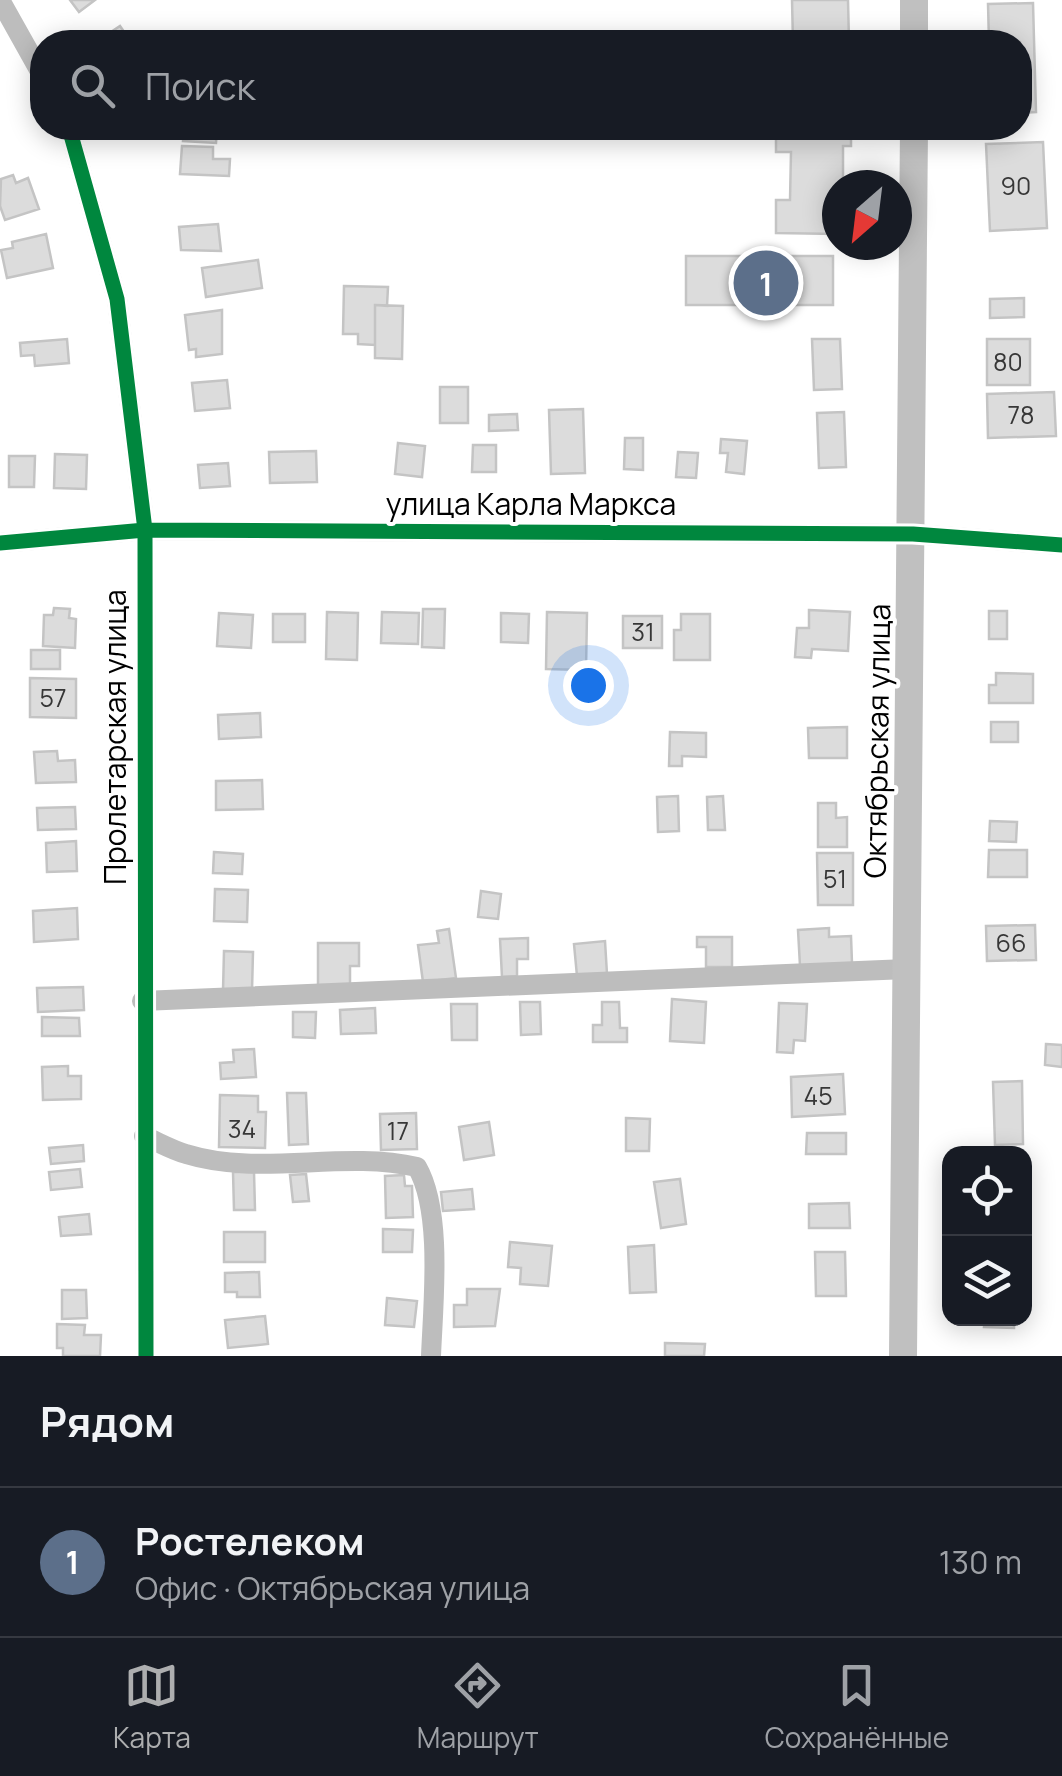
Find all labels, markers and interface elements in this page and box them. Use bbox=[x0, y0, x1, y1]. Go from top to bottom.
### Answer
search box bbox=[30, 30, 1032, 140]
icon: search bbox=[65, 58, 120, 113]
text: Поиск bbox=[145, 59, 255, 111]
house number: 90 bbox=[1001, 168, 1031, 203]
north arrow bbox=[822, 170, 912, 260]
pin: 1 bbox=[734, 246, 798, 320]
house number: 80 bbox=[993, 344, 1023, 379]
house number: 78 bbox=[1007, 397, 1035, 432]
street label: улица Карла Маркса bbox=[386, 483, 676, 524]
street label: Пролетарская улица bbox=[94, 589, 135, 885]
street label: Октябрьская улица bbox=[854, 603, 899, 879]
house number: 31 bbox=[631, 614, 655, 649]
your location bbox=[563, 660, 614, 711]
house number: 57 bbox=[40, 680, 67, 715]
house number: 51 bbox=[823, 861, 847, 896]
house number: 66 bbox=[995, 925, 1027, 960]
house number: 45 bbox=[803, 1078, 833, 1113]
house number: 34 bbox=[228, 1111, 256, 1146]
house number: 17 bbox=[387, 1113, 409, 1148]
map controls bbox=[942, 1146, 1032, 1326]
button: locate bbox=[942, 1146, 1032, 1236]
button: layers bbox=[942, 1236, 1032, 1326]
text: Рядом bbox=[40, 1392, 174, 1450]
text: Ростелеком bbox=[135, 1514, 365, 1566]
text: 1 bbox=[65, 1540, 80, 1584]
text: 130 m bbox=[939, 1540, 1022, 1584]
text: Офис · Октябрьская улица bbox=[135, 1566, 530, 1610]
tab: Карта bbox=[113, 1658, 191, 1756]
tab: Маршрут bbox=[417, 1658, 539, 1756]
tab: Сохранённые bbox=[765, 1658, 949, 1756]

